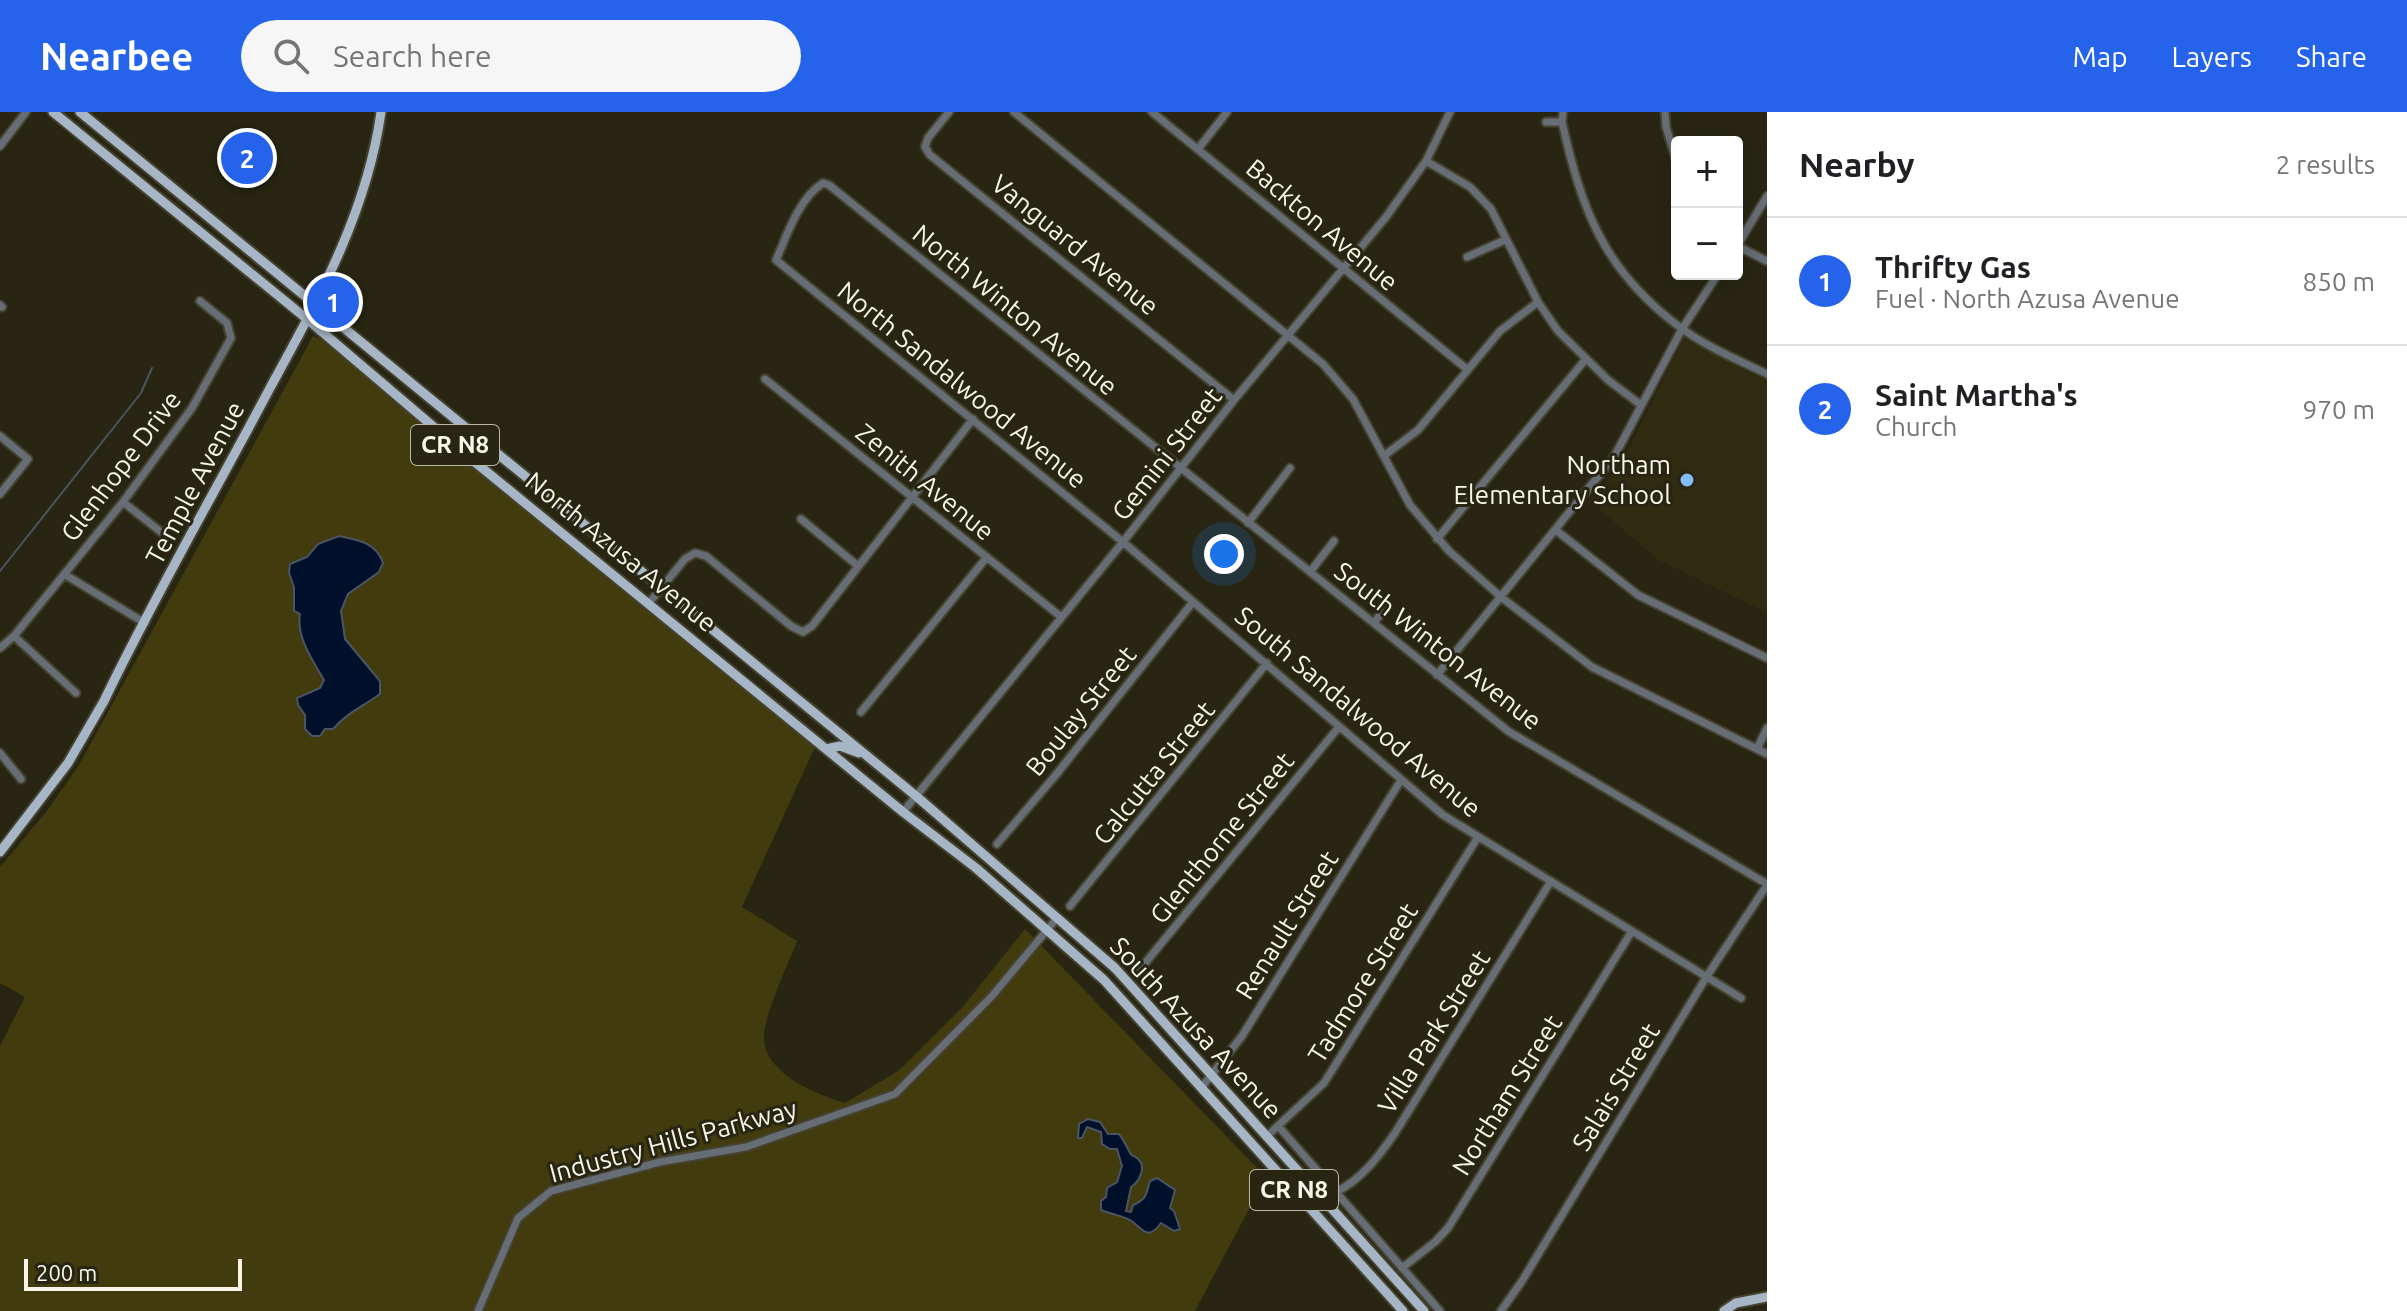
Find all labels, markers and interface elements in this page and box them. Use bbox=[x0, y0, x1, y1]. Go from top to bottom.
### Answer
search box bbox=[241, 20, 801, 92]
icon: search bbox=[269, 34, 313, 78]
text: Nearbee bbox=[40, 35, 193, 77]
text: Search here bbox=[333, 39, 492, 73]
text: Map bbox=[2072, 41, 2128, 72]
text: Layers bbox=[2172, 41, 2252, 72]
text: Share bbox=[2296, 41, 2367, 72]
pin: 2 bbox=[221, 128, 273, 188]
map controls bbox=[1671, 136, 1743, 280]
button: + bbox=[1671, 136, 1743, 208]
text: Nearby bbox=[1799, 145, 1914, 183]
text: 2 results bbox=[2276, 150, 2375, 179]
street label: Backton Avenue bbox=[1241, 153, 1404, 296]
street label: Vanguard Avenue bbox=[986, 169, 1164, 321]
button: − bbox=[1671, 208, 1743, 280]
street label: North Winton Avenue bbox=[907, 218, 1123, 401]
text: Thrifty Gas bbox=[1875, 250, 2031, 284]
text: 1 bbox=[1818, 267, 1832, 296]
text: 850 m bbox=[2303, 267, 2375, 296]
pin: 1 bbox=[307, 272, 359, 332]
street label: North Sandalwood Avenue bbox=[832, 275, 1092, 494]
text: Fuel · North Azusa Avenue bbox=[1875, 284, 2180, 313]
text: Saint Martha's bbox=[1875, 378, 2078, 412]
street label: Gemini Street bbox=[1106, 382, 1227, 526]
street label: Glenhope Drive bbox=[55, 385, 186, 546]
text: 2 bbox=[1818, 395, 1832, 424]
text: 970 m bbox=[2303, 395, 2375, 424]
street label: Temple Avenue bbox=[140, 397, 250, 569]
text: Church bbox=[1875, 412, 1957, 441]
street label: Zenith Avenue bbox=[851, 417, 1000, 546]
road number: CR N8 bbox=[411, 425, 499, 465]
place label: Northam Elementary School bbox=[1453, 450, 1671, 509]
street label: North Azusa Avenue bbox=[520, 466, 723, 637]
marker: Northam Elementary School bbox=[1678, 471, 1696, 489]
your location bbox=[1204, 534, 1244, 574]
street label: South Winton Avenue bbox=[1329, 556, 1547, 735]
street label: South Sandalwood Avenue bbox=[1230, 600, 1487, 823]
street label: Boulay Street bbox=[1020, 640, 1142, 781]
street label: Calcutta Street bbox=[1087, 695, 1220, 850]
street label: Glenthorne Street bbox=[1144, 747, 1299, 929]
street label: Renault Street bbox=[1229, 845, 1344, 1004]
street label: Tadmore Street bbox=[1302, 898, 1423, 1068]
street label: South Azusa Avenue bbox=[1105, 931, 1288, 1124]
street label: Villa Park Street bbox=[1372, 945, 1495, 1119]
street label: Northam Street bbox=[1446, 1009, 1567, 1180]
street label: Salais Street bbox=[1566, 1018, 1665, 1156]
street label: Industry Hills Parkway bbox=[546, 1094, 800, 1188]
road number: CR N8 bbox=[1250, 1170, 1338, 1210]
scale bar bbox=[24, 1255, 242, 1291]
text: 200 m bbox=[36, 1260, 97, 1285]

